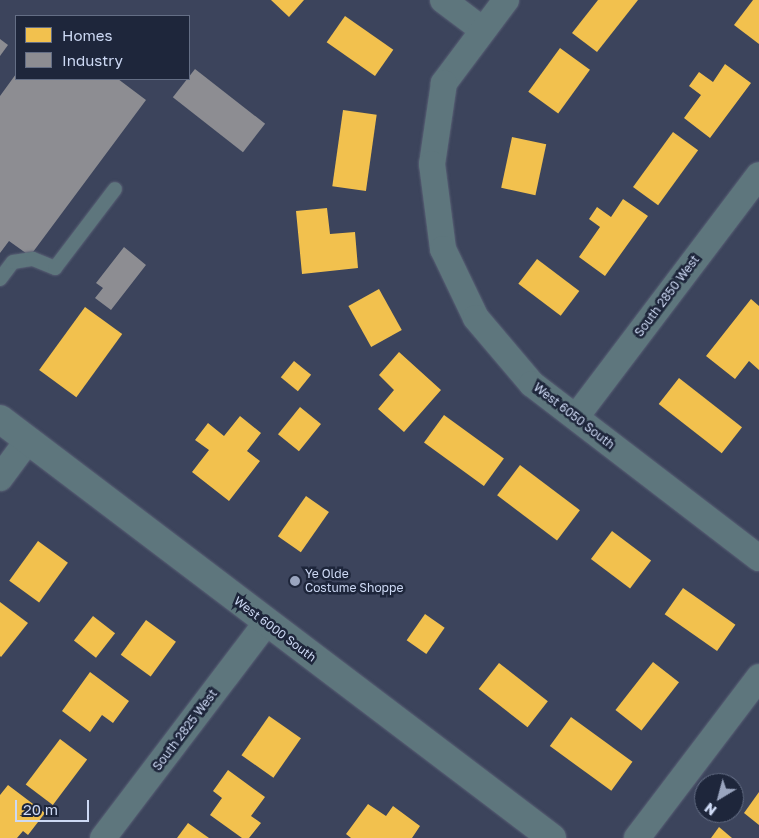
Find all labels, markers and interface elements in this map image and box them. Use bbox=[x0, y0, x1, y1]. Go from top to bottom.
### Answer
legend bbox=[15, 15, 190, 80]
text: Homes bbox=[62, 26, 112, 44]
text: Industry bbox=[62, 51, 123, 69]
street label: South 2850 West bbox=[632, 252, 702, 340]
street label: West 6050 South bbox=[531, 380, 617, 452]
place label: Ye Olde Costume Shoppe bbox=[305, 567, 403, 595]
marker: Ye Olde Costume Shoppe bbox=[289, 575, 301, 587]
street label: West 6000 South bbox=[231, 593, 319, 665]
street label: South 2825 West bbox=[150, 687, 220, 773]
north arrow bbox=[694, 773, 744, 823]
scale bar bbox=[18, 790, 91, 822]
text: 20 m bbox=[23, 800, 58, 818]
text: N bbox=[701, 800, 720, 820]

